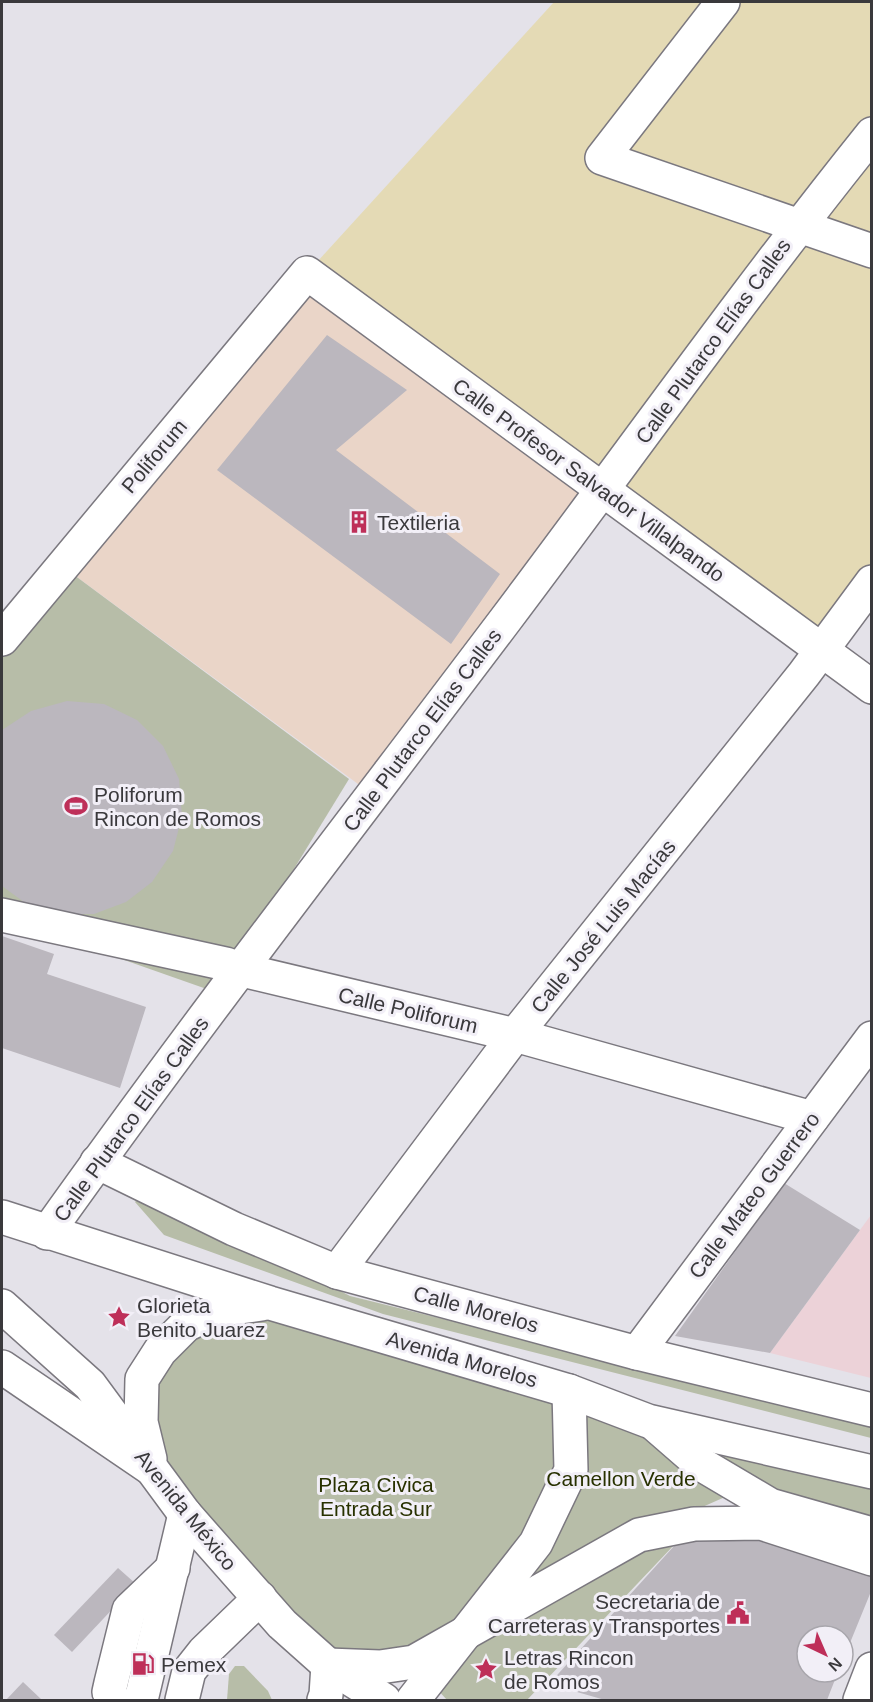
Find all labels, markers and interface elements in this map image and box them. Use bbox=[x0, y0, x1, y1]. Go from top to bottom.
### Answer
street label: Calle Plutarco Elías Calles bbox=[631, 234, 795, 448]
street label: Calle Profesor Salvador Villalpando bbox=[449, 374, 729, 586]
street label: Poliforum bbox=[117, 415, 191, 497]
building icon: Textileria bbox=[346, 509, 372, 535]
place label: Textileria bbox=[377, 511, 460, 534]
street label: Calle Plutarco Elías Calles bbox=[338, 624, 506, 836]
place label: Poliforum Rincon de Romos bbox=[94, 783, 261, 830]
sports icon: Poliforum Rincon de Romos bbox=[63, 793, 89, 819]
street label: Calle José Luis Macías bbox=[526, 835, 680, 1017]
street label: Calle Poliforum bbox=[336, 983, 480, 1037]
street label: Calle Plutarco Elías Calles bbox=[49, 1012, 213, 1226]
street label: Calle Mateo Guerrero bbox=[684, 1107, 824, 1283]
street label: Calle Morelos bbox=[411, 1281, 541, 1337]
place label: Glorieta Benito Juarez bbox=[137, 1294, 265, 1341]
place icon: Glorieta Benito Juarez bbox=[106, 1304, 132, 1330]
street label: Avenida Morelos bbox=[384, 1326, 540, 1392]
street label: Avenida México bbox=[131, 1445, 241, 1575]
park label: Camellon Verde bbox=[546, 1467, 696, 1490]
park label: Plaza Civica Entrada Sur bbox=[318, 1473, 434, 1520]
place label: Secretaria de Carreteras y Transportes bbox=[488, 1590, 720, 1637]
public building icon: Secretaria de Carreteras y Transportes bbox=[725, 1600, 751, 1626]
north arrow bbox=[795, 1624, 855, 1684]
place label: Letras Rincon de Romos bbox=[504, 1646, 634, 1693]
fuel station icon: Pemex bbox=[130, 1651, 156, 1677]
place label: Pemex bbox=[161, 1653, 227, 1676]
text: N bbox=[825, 1654, 845, 1675]
place icon: Letras Rincon de Romos bbox=[473, 1656, 499, 1682]

